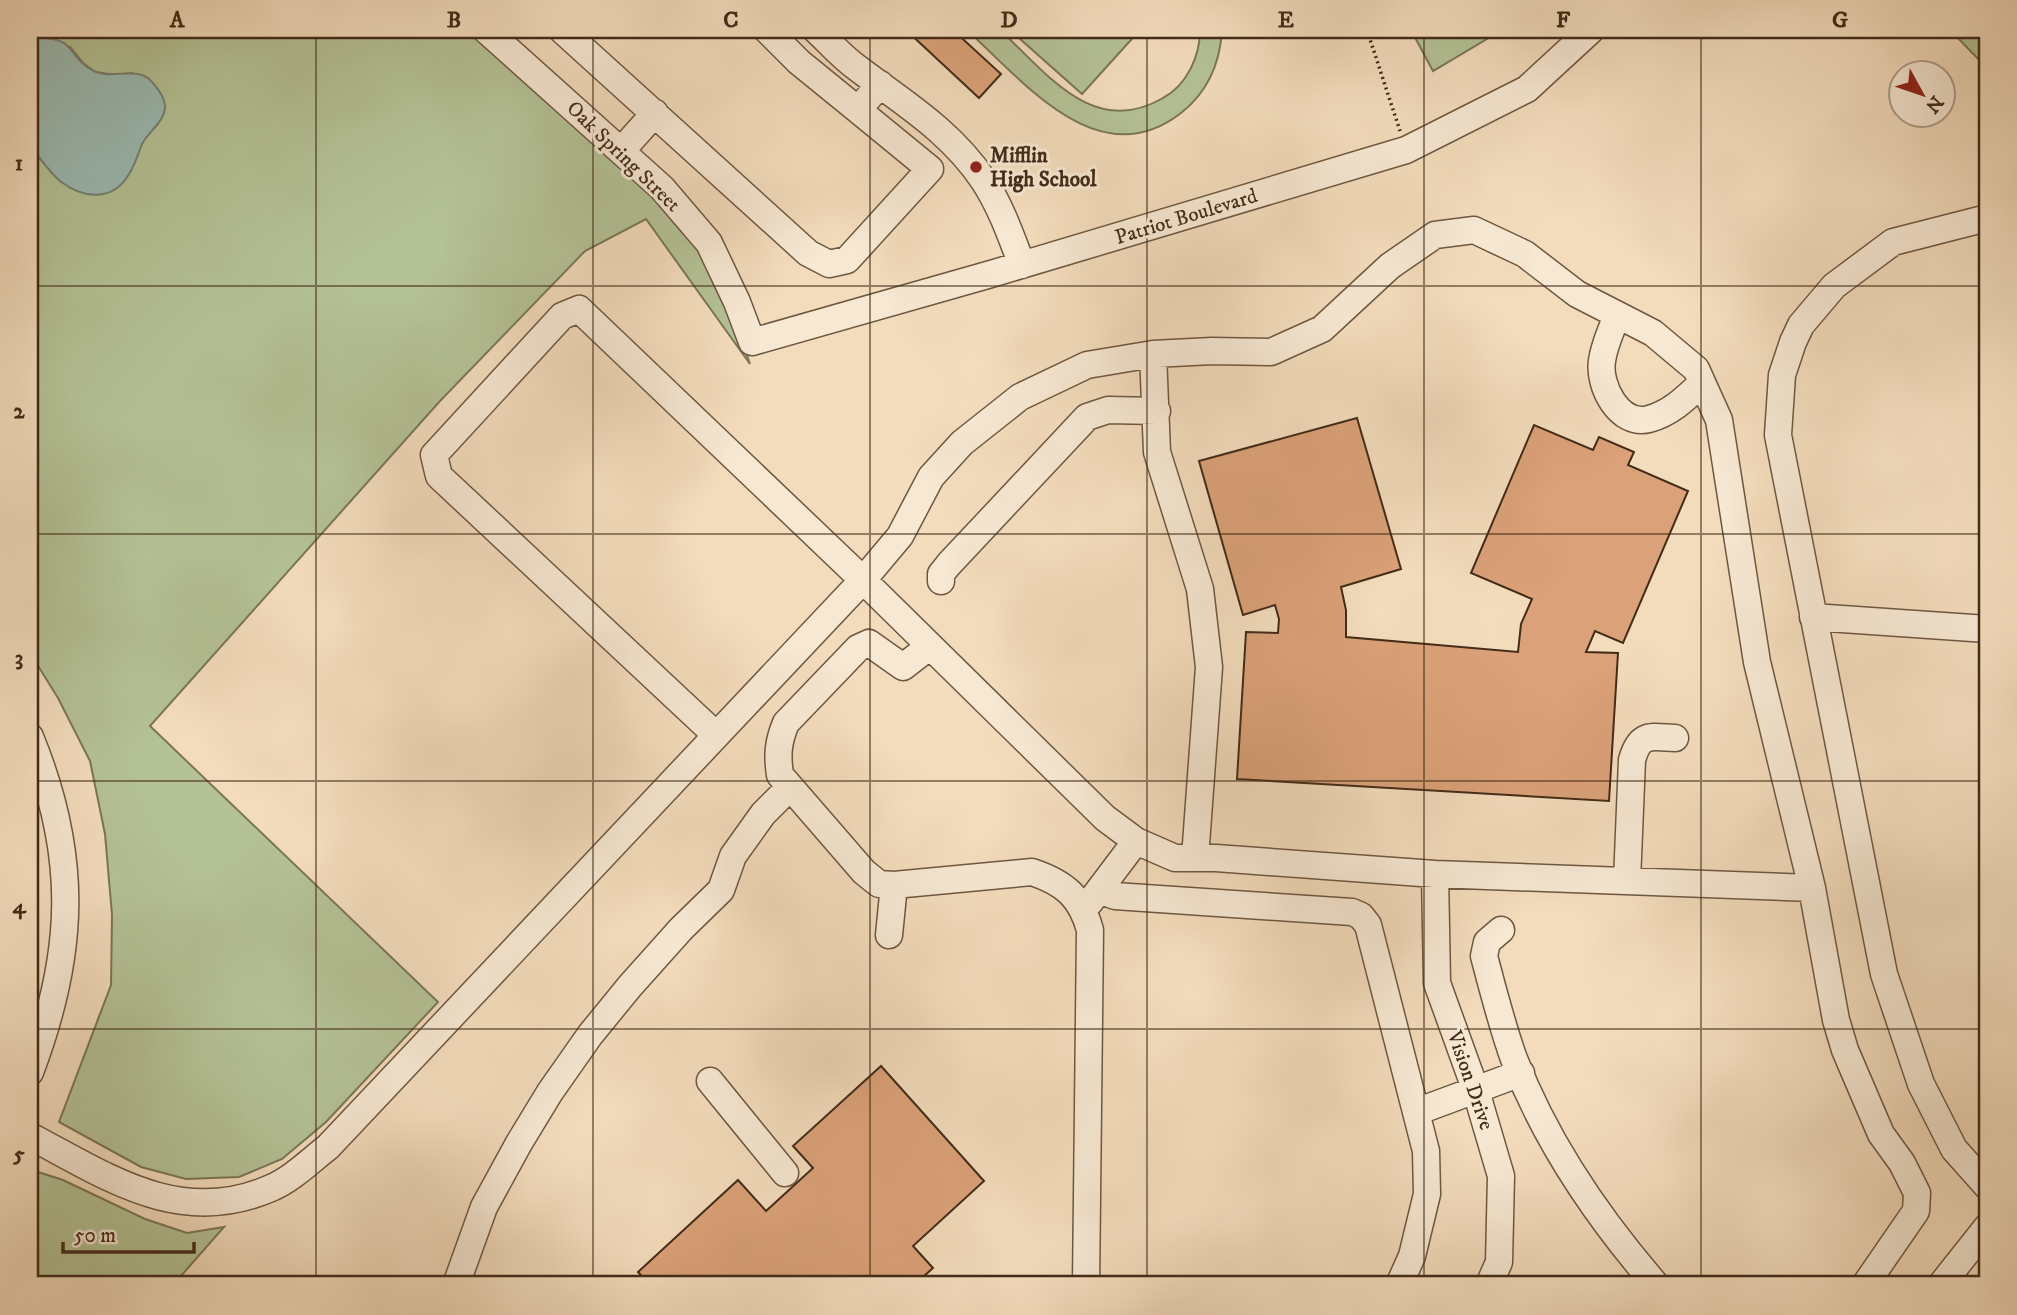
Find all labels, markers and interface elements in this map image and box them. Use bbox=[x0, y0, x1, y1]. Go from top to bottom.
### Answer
text: A bbox=[169, 6, 186, 35]
text: B bbox=[447, 6, 461, 35]
text: C bbox=[723, 6, 739, 35]
text: D bbox=[1000, 6, 1018, 35]
text: E bbox=[1278, 6, 1294, 35]
text: F bbox=[1556, 6, 1571, 35]
text: G bbox=[1832, 6, 1848, 35]
north arrow bbox=[1888, 60, 1958, 130]
text: N bbox=[1920, 91, 1948, 118]
street label: Oak Spring Street bbox=[561, 96, 686, 218]
place label: Mifflin High School bbox=[990, 143, 1097, 193]
text: 1 bbox=[15, 149, 23, 178]
marker: Mifflin High School bbox=[968, 159, 984, 175]
street label: Patriot Boulevard bbox=[1112, 183, 1261, 251]
text: 2 bbox=[13, 397, 25, 426]
text: 3 bbox=[15, 644, 23, 673]
text: 4 bbox=[12, 892, 27, 921]
street label: Vision Drive bbox=[1441, 1026, 1499, 1134]
text: 5 bbox=[12, 1140, 25, 1169]
scale bar bbox=[63, 1210, 194, 1254]
text: 50 m bbox=[74, 1223, 116, 1249]

